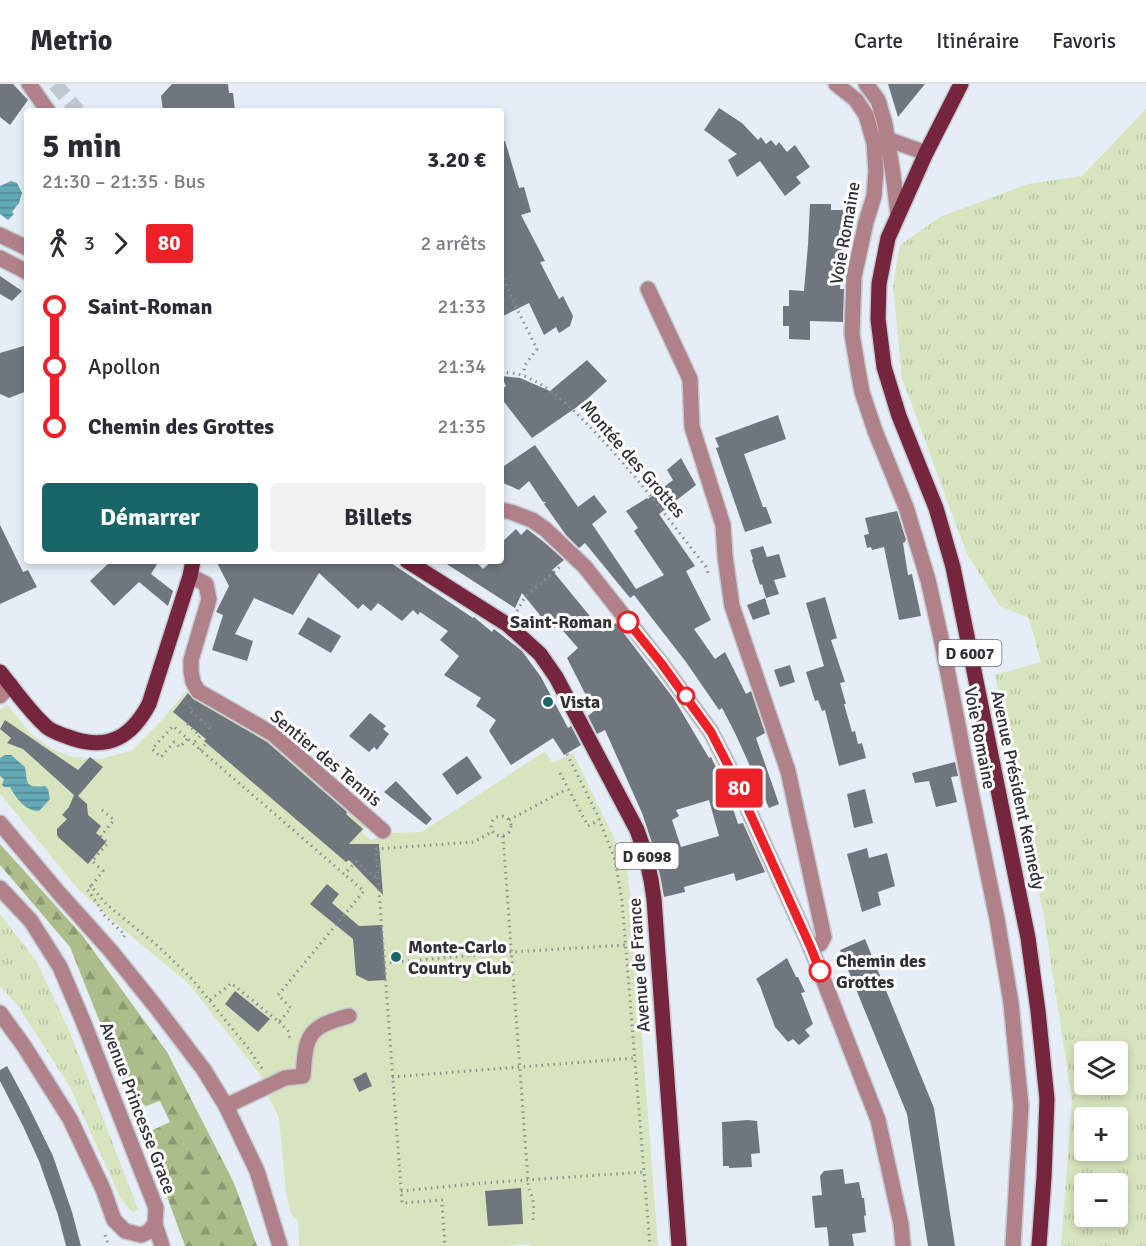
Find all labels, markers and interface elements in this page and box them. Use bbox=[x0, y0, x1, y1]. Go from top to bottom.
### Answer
text: Metrio bbox=[30, 24, 112, 58]
text: Carte bbox=[854, 28, 903, 54]
text: Itinéraire bbox=[936, 28, 1019, 54]
text: Favoris bbox=[1052, 28, 1116, 54]
text: 5 min bbox=[42, 126, 122, 167]
text: 3.20 € bbox=[427, 146, 486, 173]
text: 21:30 – 21:35 · Bus bbox=[42, 169, 205, 194]
street label: Voie Romaine bbox=[825, 180, 865, 286]
icon: walk bbox=[42, 227, 75, 260]
icon: forward bbox=[104, 227, 137, 260]
text: 80 bbox=[158, 230, 181, 256]
text: 3 bbox=[84, 231, 95, 256]
text: 2 arrêts bbox=[421, 231, 486, 256]
text: Saint-Roman bbox=[88, 293, 213, 320]
text: 21:33 bbox=[437, 294, 486, 319]
text: Apollon bbox=[88, 353, 160, 380]
text: 21:34 bbox=[437, 354, 486, 379]
street label: Montée des Grottes bbox=[576, 396, 690, 522]
text: Chemin des Grottes bbox=[88, 413, 274, 440]
text: 21:35 bbox=[437, 414, 486, 439]
button: Démarrer bbox=[42, 483, 258, 552]
button: Billets bbox=[270, 483, 486, 552]
place label: Saint-Roman bbox=[510, 611, 612, 633]
marker: Saint-Roman bbox=[617, 611, 639, 633]
road number: D 6007 bbox=[938, 640, 1002, 666]
street label: Voie Romaine bbox=[959, 685, 1001, 791]
unlabelled marker bbox=[677, 687, 695, 705]
street label: Avenue Président Kennedy bbox=[986, 688, 1050, 892]
place label: Vista bbox=[560, 691, 600, 713]
marker: Vista bbox=[541, 695, 555, 709]
street label: Sentier des Tennis bbox=[266, 705, 386, 811]
line badge: 80 bbox=[712, 768, 766, 808]
text: 80 bbox=[728, 775, 750, 801]
road number: D 6098 bbox=[616, 843, 678, 869]
street label: Avenue de France bbox=[623, 897, 655, 1033]
place label: Monte-Carlo Country Club bbox=[408, 936, 512, 979]
marker: Monte-Carlo Country Club bbox=[389, 950, 403, 964]
place label: Chemin des Grottes bbox=[836, 950, 926, 993]
marker: Chemin des Grottes bbox=[809, 960, 831, 982]
street label: Avenue Princesse Grace bbox=[95, 1019, 181, 1197]
map controls bbox=[1074, 1041, 1128, 1227]
button: layers bbox=[1074, 1041, 1128, 1095]
button: + bbox=[1074, 1107, 1128, 1161]
button: − bbox=[1074, 1173, 1128, 1227]

